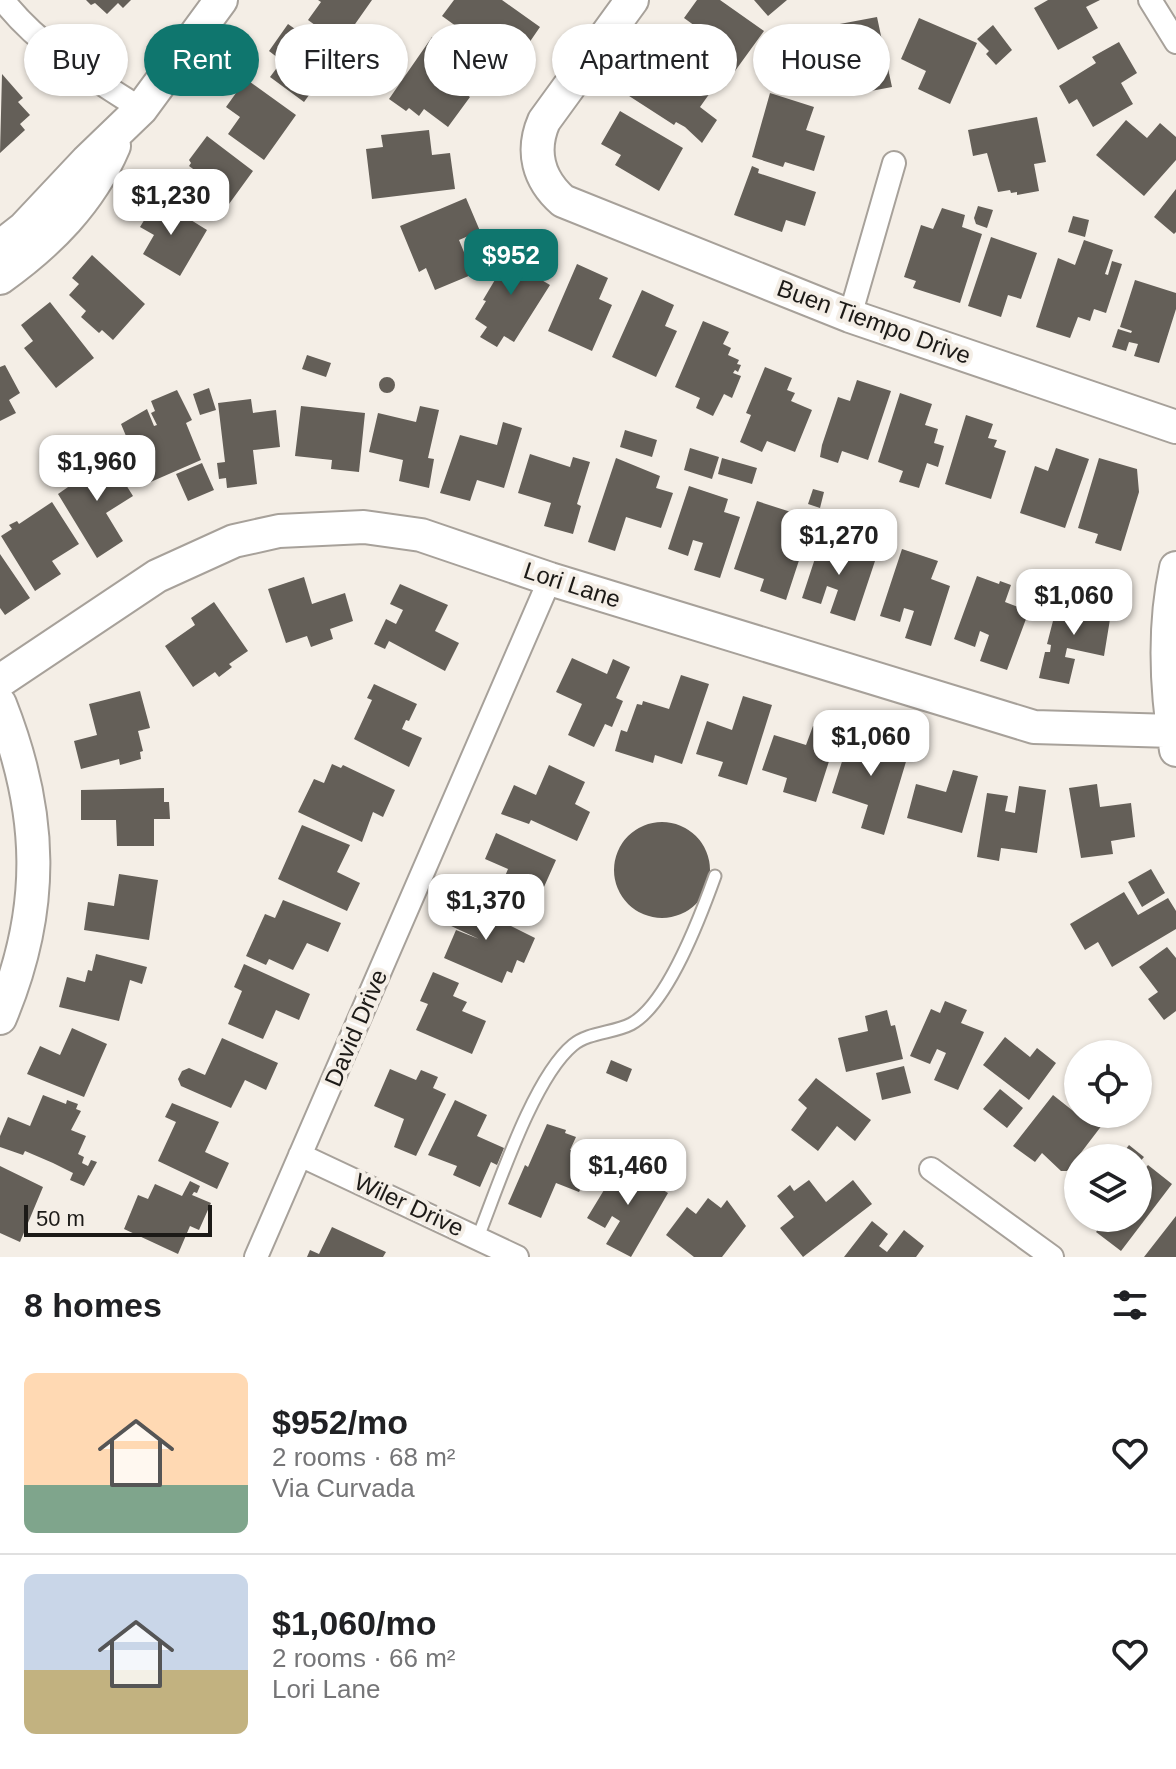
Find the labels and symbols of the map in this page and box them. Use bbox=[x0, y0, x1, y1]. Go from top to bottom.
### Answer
pin: $1,230 bbox=[106, 169, 236, 237]
pin: $952 bbox=[464, 229, 558, 297]
street label: Buen Tiempo Drive bbox=[774, 274, 975, 369]
pin: $1,960 bbox=[32, 435, 162, 503]
pin: $1,270 bbox=[774, 509, 904, 577]
street label: Lori Lane bbox=[520, 556, 624, 613]
pin: $1,060 bbox=[1009, 569, 1139, 637]
pin: $1,060 bbox=[806, 710, 936, 778]
pin: $1,370 bbox=[421, 874, 551, 942]
street label: David Drive bbox=[319, 965, 392, 1090]
pin: $1,460 bbox=[563, 1139, 693, 1207]
street label: Wiler Drive bbox=[350, 1168, 468, 1242]
scale bar bbox=[24, 1201, 212, 1237]

